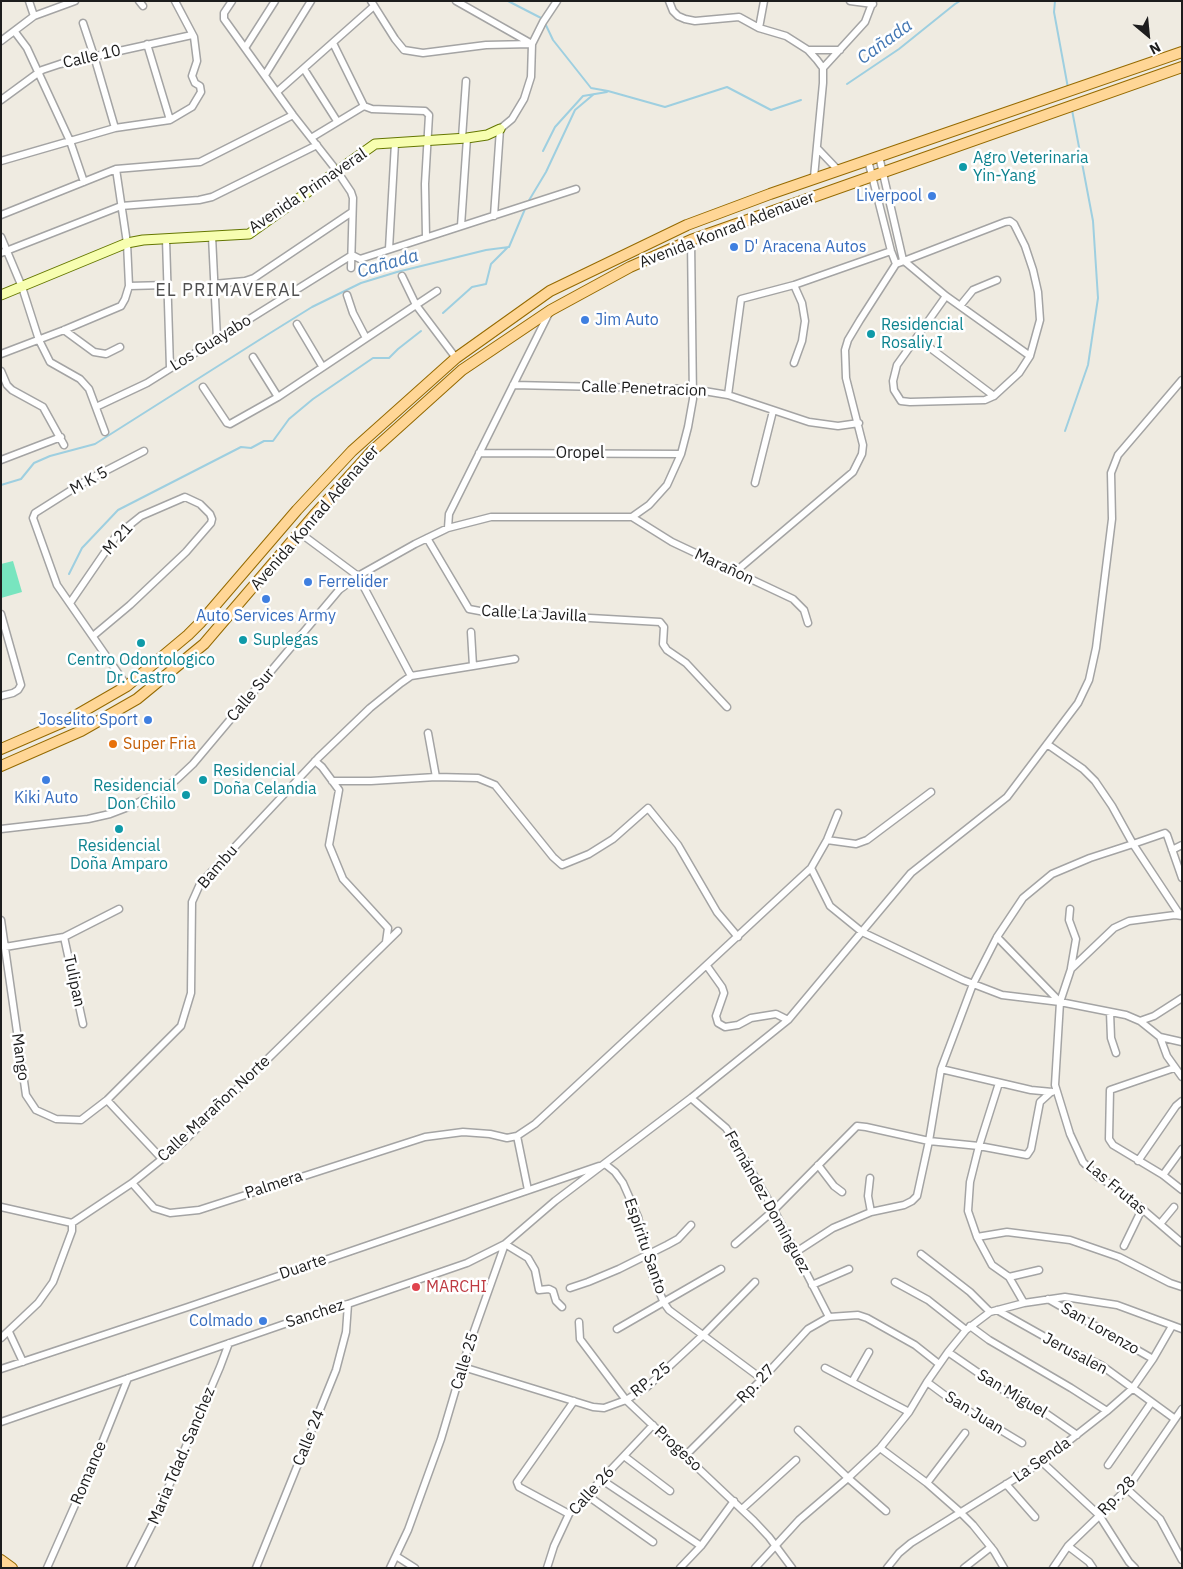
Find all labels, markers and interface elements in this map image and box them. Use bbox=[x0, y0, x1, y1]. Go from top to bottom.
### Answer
north arrow bbox=[1123, 10, 1173, 60]
water label: Cañada bbox=[853, 15, 917, 69]
text: N bbox=[1146, 38, 1164, 59]
street label: Calle 10 bbox=[61, 41, 123, 73]
street label: Avenida Primaveral bbox=[245, 144, 371, 238]
place label: Agro Veterinaria Yin-Yang bbox=[973, 148, 1089, 186]
marker: Agro Veterinaria Yin-Yang bbox=[957, 161, 969, 173]
place label: Liverpool bbox=[856, 186, 922, 206]
street label: Avenida Konrad Adenauer bbox=[637, 188, 817, 272]
marker: Liverpool bbox=[926, 190, 938, 202]
place label: D' Aracena Autos bbox=[744, 237, 867, 257]
marker: D' Aracena Autos bbox=[728, 241, 740, 253]
water label: Cañada bbox=[355, 245, 421, 283]
district label: EL PRIMAVERAL bbox=[154, 280, 302, 302]
place label: Jim Auto bbox=[595, 310, 659, 330]
street label: Los Guayabo bbox=[167, 311, 255, 375]
marker: Jim Auto bbox=[579, 314, 591, 326]
place label: Residencial Rosaliy I bbox=[881, 315, 964, 353]
marker: Residencial Rosaliy I bbox=[865, 328, 877, 340]
street label: Calle Penetracion bbox=[581, 377, 707, 401]
street label: Avenida Konrad Adenauer bbox=[247, 441, 383, 595]
street label: Oropel bbox=[556, 443, 604, 463]
street label: M K 5 bbox=[67, 463, 111, 499]
street label: M 21 bbox=[99, 519, 137, 559]
street label: Marañon bbox=[691, 545, 757, 589]
place label: Ferrelider bbox=[318, 572, 388, 592]
marker: Ferrelider bbox=[302, 576, 314, 588]
marker: Auto Services Army bbox=[260, 593, 272, 605]
street label: Calle La Javilla bbox=[481, 602, 587, 626]
place label: Auto Services Army bbox=[196, 606, 336, 626]
place label: Suplegas bbox=[253, 630, 319, 650]
marker: Suplegas bbox=[237, 634, 249, 646]
marker: Centro Odontologico Dr. Castro bbox=[135, 637, 147, 649]
place label: Centro Odontologico Dr. Castro bbox=[67, 650, 215, 688]
street label: Calle Sur bbox=[223, 664, 279, 726]
place label: Joselito Sport bbox=[39, 710, 138, 730]
marker: Joselito Sport bbox=[142, 714, 154, 726]
place label: Super Fria bbox=[123, 734, 196, 754]
marker: Super Fria bbox=[107, 738, 119, 750]
place label: Residencial Doña Celandia bbox=[213, 761, 317, 799]
marker: Kiki Auto bbox=[40, 774, 52, 786]
marker: Residencial Doña Celandia bbox=[197, 774, 209, 786]
place label: Residencial Don Chilo bbox=[93, 776, 176, 814]
place label: Kiki Auto bbox=[14, 788, 78, 808]
marker: Residencial Don Chilo bbox=[180, 789, 192, 801]
marker: Residencial Doña Amparo bbox=[113, 823, 125, 835]
place label: Residencial Doña Amparo bbox=[70, 836, 168, 874]
street label: Bambu bbox=[194, 841, 242, 893]
street label: Tulipan bbox=[59, 953, 89, 1009]
street label: Mango bbox=[7, 1032, 33, 1082]
street label: Calle Marañon Norte bbox=[154, 1052, 274, 1166]
street label: Fernández Domínguez bbox=[720, 1128, 814, 1276]
street label: Las Frutas bbox=[1082, 1157, 1150, 1219]
street label: Palmera bbox=[243, 1167, 305, 1203]
street label: Espíritu Santo bbox=[620, 1196, 670, 1296]
street label: Duarte bbox=[277, 1250, 329, 1284]
place label: MARCHI bbox=[426, 1277, 487, 1297]
marker: MARCHI bbox=[410, 1281, 422, 1293]
street label: Sanchez bbox=[283, 1296, 347, 1332]
street label: San Lorenzo bbox=[1057, 1299, 1143, 1359]
place label: Colmado bbox=[189, 1311, 253, 1331]
marker: Colmado bbox=[257, 1315, 269, 1327]
street label: Jerusalen bbox=[1039, 1329, 1111, 1379]
street label: Calle 25 bbox=[447, 1330, 483, 1392]
street label: RP. 25 bbox=[627, 1358, 675, 1402]
street label: Rp. 27 bbox=[733, 1361, 779, 1407]
street label: San Miguel bbox=[973, 1366, 1051, 1422]
street label: Maria Tdad. Sanchez bbox=[144, 1384, 220, 1528]
street label: San Juan bbox=[941, 1387, 1007, 1439]
street label: Calle 24 bbox=[289, 1407, 329, 1469]
street label: Progeso bbox=[650, 1422, 706, 1476]
street label: La Senda bbox=[1010, 1433, 1074, 1487]
street label: Romance bbox=[67, 1438, 111, 1508]
street label: Calle 26 bbox=[565, 1463, 619, 1519]
street label: Rp. 28 bbox=[1094, 1472, 1140, 1520]

